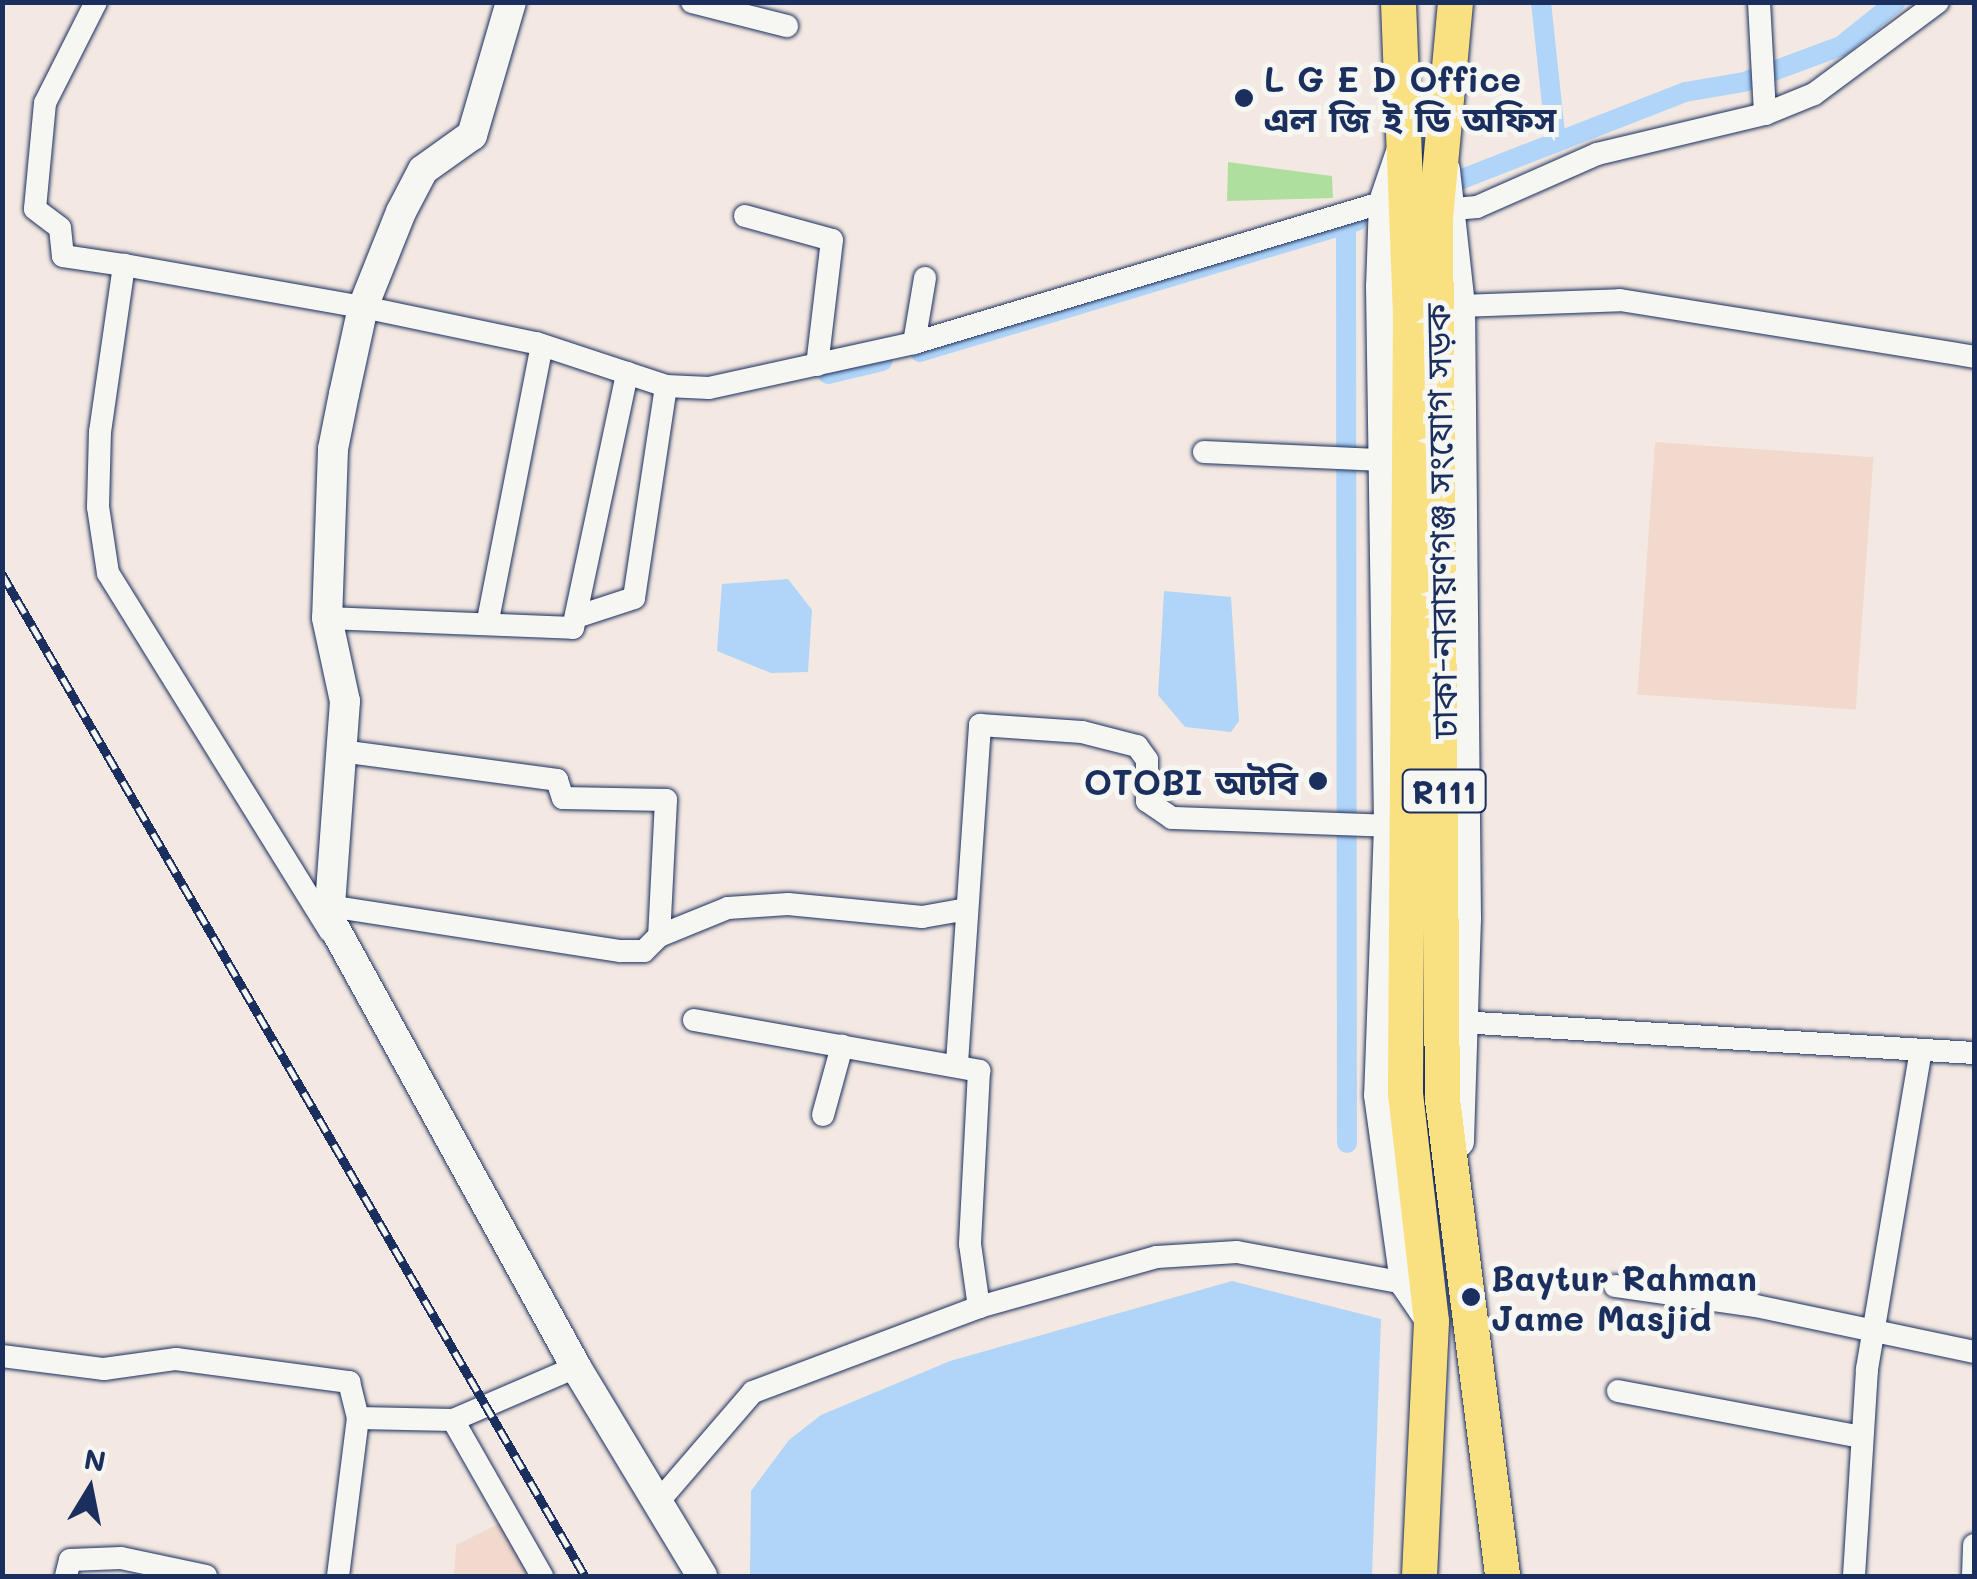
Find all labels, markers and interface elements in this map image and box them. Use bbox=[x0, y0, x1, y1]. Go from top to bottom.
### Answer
place label: L G E D Office এল জি ই ডি অফিস bbox=[1264, 57, 1556, 139]
marker: L G E D Office এল জি ই ডি অফিস bbox=[1233, 87, 1255, 109]
street label: ঢাকা-নারায়ণগঞ্জ সংযোগ সড়ক bbox=[1415, 303, 1465, 739]
place label: OTOBI অটবি bbox=[1084, 760, 1298, 802]
road number: R111 bbox=[1402, 764, 1486, 818]
marker: OTOBI অটবি bbox=[1307, 770, 1329, 792]
place label: Baytur Rahman Jame Masjid bbox=[1491, 1256, 1757, 1338]
marker: Baytur Rahman Jame Masjid bbox=[1460, 1286, 1482, 1308]
north arrow bbox=[40, 1439, 140, 1539]
text: N bbox=[82, 1440, 109, 1479]

